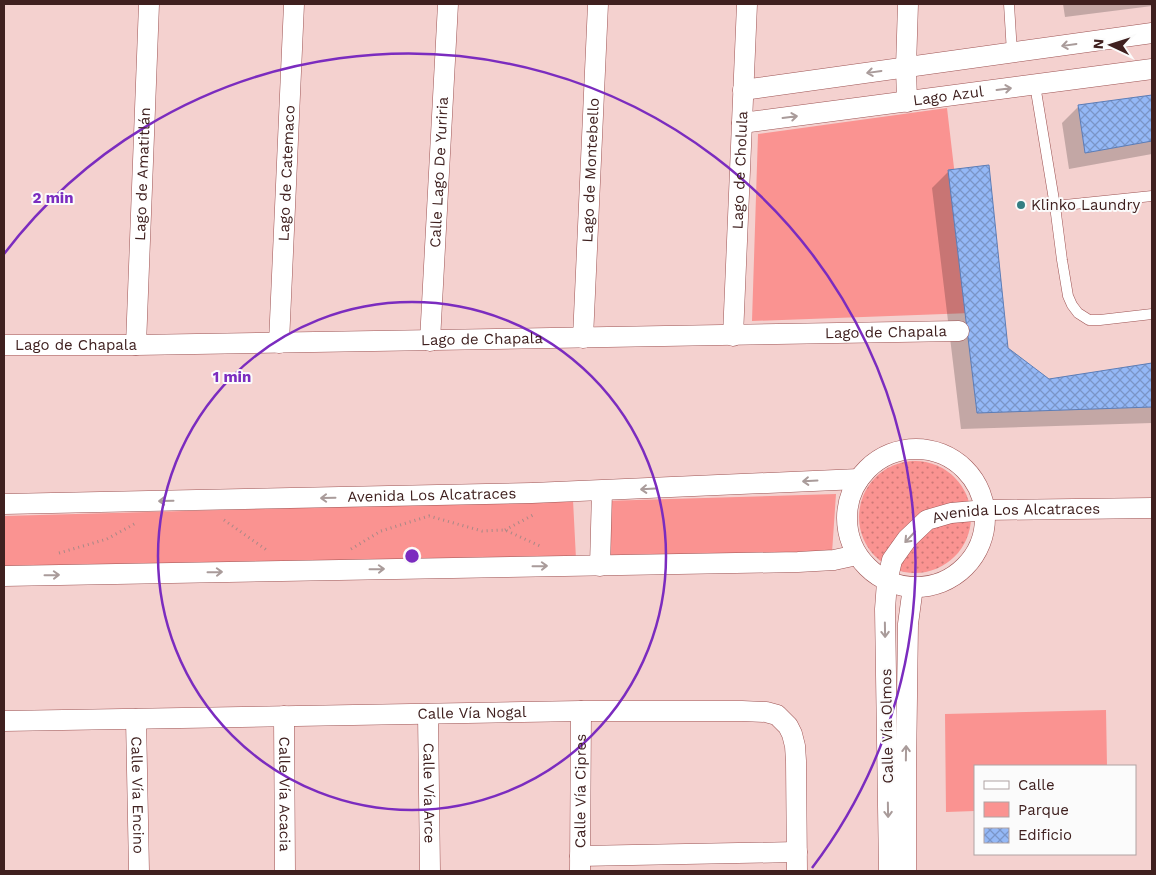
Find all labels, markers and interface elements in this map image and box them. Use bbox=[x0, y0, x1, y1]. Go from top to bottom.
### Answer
north arrow bbox=[1086, 20, 1136, 70]
text: N bbox=[1090, 38, 1106, 50]
one-way arrow bbox=[1062, 40, 1078, 50]
one-way arrow bbox=[866, 67, 882, 77]
street label: Lago Azul bbox=[912, 82, 985, 109]
one-way arrow bbox=[995, 84, 1011, 94]
street label: Calle Lago De Yuriria bbox=[426, 96, 452, 248]
street label: Lago de Montebello bbox=[578, 97, 603, 243]
street label: Lago de Catemaco bbox=[275, 105, 299, 242]
street label: Lago de Amatitlán bbox=[131, 107, 154, 241]
street label: Lago de Cholula bbox=[729, 110, 752, 230]
one-way arrow bbox=[782, 111, 798, 121]
text: 2 min bbox=[32, 189, 74, 207]
place label: Klinko Laundry bbox=[1031, 196, 1141, 214]
marker: Klinko Laundry bbox=[1015, 199, 1027, 211]
street label: Lago de Chapala bbox=[825, 322, 947, 342]
street label: Lago de Chapala bbox=[421, 329, 544, 349]
street label: Lago de Chapala bbox=[15, 336, 137, 354]
text: 1 min bbox=[213, 368, 251, 386]
one-way arrow bbox=[803, 476, 819, 486]
street label: Avenida Los Alcatraces bbox=[347, 484, 517, 506]
one-way arrow bbox=[640, 484, 656, 493]
one-way arrow bbox=[321, 493, 337, 503]
one-way arrow bbox=[158, 496, 174, 506]
street label: Avenida Los Alcatraces bbox=[930, 500, 1100, 527]
one-way arrow bbox=[904, 530, 916, 543]
centre of rings bbox=[403, 547, 421, 565]
one-way arrow bbox=[532, 561, 548, 571]
one-way arrow bbox=[369, 564, 385, 574]
one-way arrow bbox=[207, 568, 223, 577]
one-way arrow bbox=[44, 571, 60, 580]
one-way arrow bbox=[880, 622, 890, 638]
street label: Calle Vía Olmos bbox=[877, 668, 897, 784]
street label: Calle Vía Nogal bbox=[417, 703, 527, 723]
street label: Calle Vía Cipres bbox=[571, 734, 590, 848]
street label: Calle Vía Encino bbox=[127, 736, 148, 854]
street label: Calle Vía Acacia bbox=[275, 736, 294, 852]
street label: Calle Vía Arce bbox=[419, 743, 439, 843]
one-way arrow bbox=[901, 745, 911, 761]
legend bbox=[974, 765, 1136, 855]
text: Calle bbox=[1018, 776, 1055, 794]
text: Parque bbox=[1018, 801, 1069, 819]
one-way arrow bbox=[884, 802, 893, 818]
text: Edificio bbox=[1018, 826, 1072, 844]

